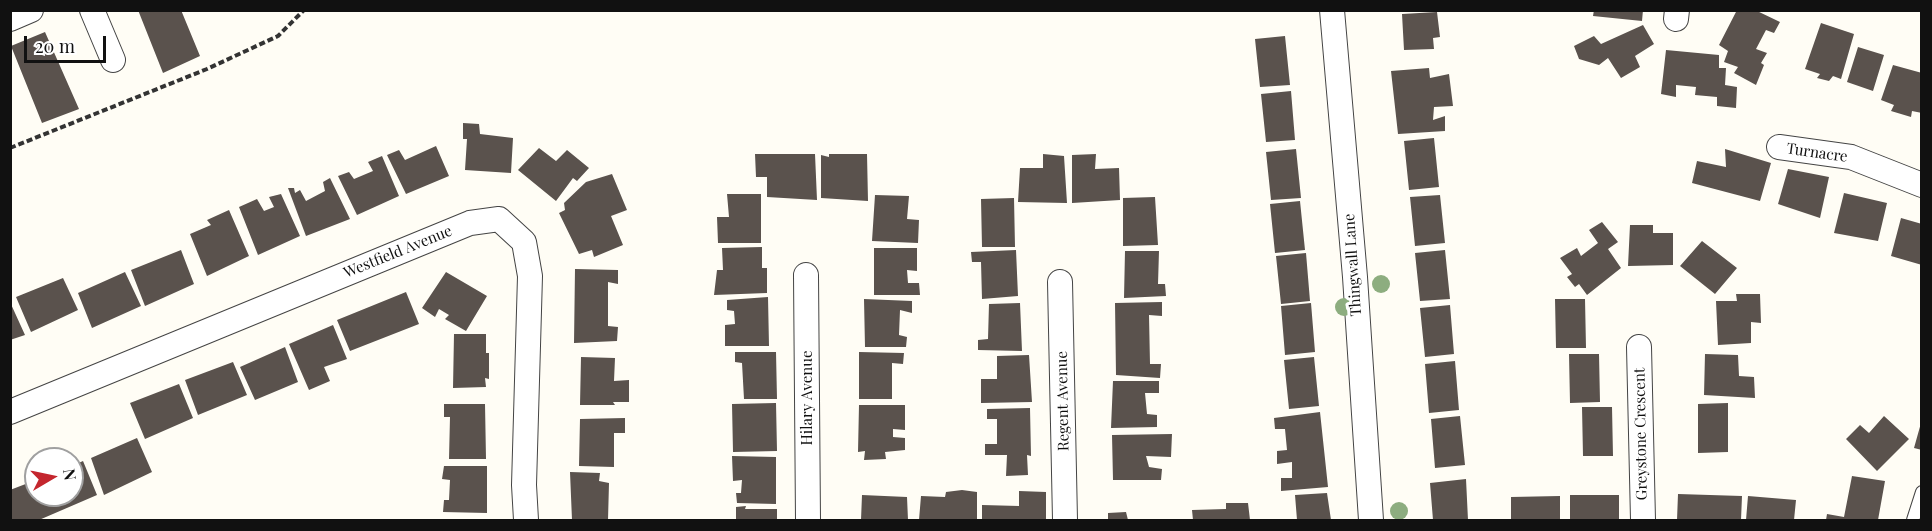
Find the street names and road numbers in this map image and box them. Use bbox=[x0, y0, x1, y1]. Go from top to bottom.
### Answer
street label: Turnacre bbox=[1785, 140, 1849, 166]
street label: Thingwall Lane bbox=[1340, 213, 1366, 317]
street label: Westfield Avenue bbox=[341, 222, 455, 282]
street label: Hilary Avenue bbox=[798, 351, 816, 445]
street label: Regent Avenue bbox=[1053, 351, 1073, 451]
street label: Greystone Crescent bbox=[1631, 368, 1651, 500]

